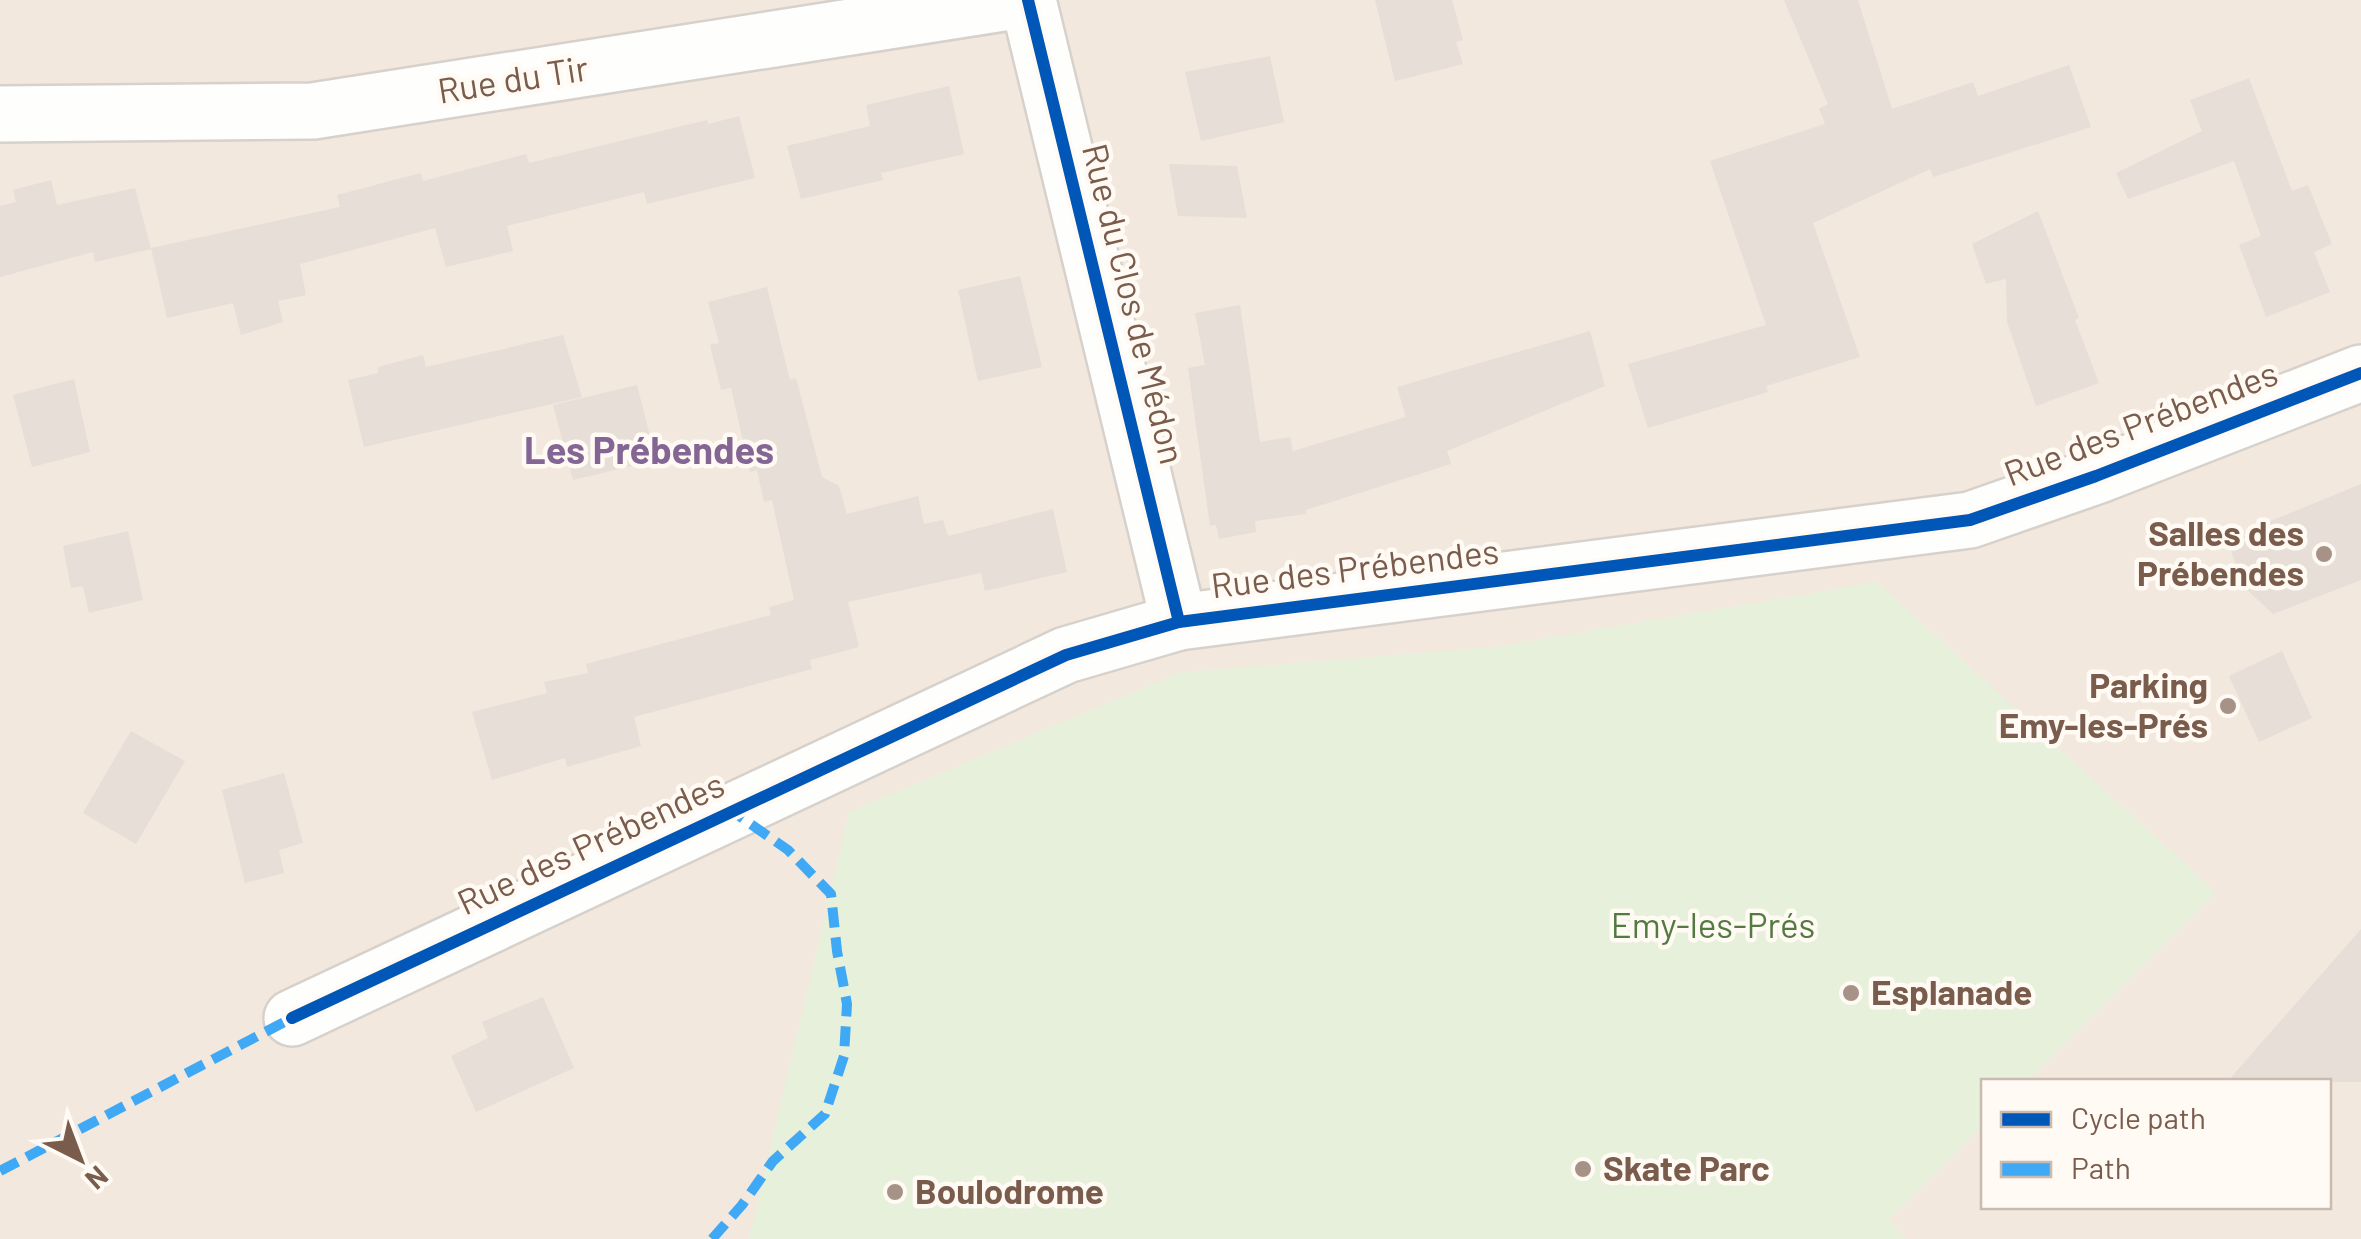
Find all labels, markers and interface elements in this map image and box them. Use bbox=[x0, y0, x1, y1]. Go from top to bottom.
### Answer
street label: Rue du Tir bbox=[434, 45, 591, 111]
street label: Rue du Clos de Médon bbox=[1075, 139, 1195, 468]
street label: Rue des Prébendes bbox=[1998, 351, 2283, 494]
district label: Les Prébendes bbox=[524, 426, 774, 472]
place label: Salles des Prébendes bbox=[2137, 511, 2304, 593]
street label: Rue des Prébendes bbox=[1209, 529, 1501, 605]
marker: Salles des Prébendes bbox=[2313, 543, 2335, 565]
place label: Parking Emy-les-Prés bbox=[1999, 663, 2208, 745]
marker: Parking Emy-les-Prés bbox=[2217, 695, 2239, 717]
street label: Rue des Prébendes bbox=[450, 762, 730, 922]
park label: Emy-les-Prés bbox=[1611, 903, 1815, 945]
place label: Esplanade bbox=[1871, 970, 2032, 1012]
marker: Esplanade bbox=[1840, 982, 1862, 1004]
legend bbox=[1981, 1079, 2331, 1209]
text: Cycle path bbox=[2071, 1099, 2206, 1135]
north arrow bbox=[30, 1109, 130, 1209]
place label: Skate Parc bbox=[1603, 1146, 1770, 1188]
text: Path bbox=[2071, 1149, 2131, 1185]
marker: Skate Parc bbox=[1572, 1158, 1594, 1180]
text: N bbox=[79, 1159, 116, 1197]
place label: Boulodrome bbox=[915, 1169, 1104, 1211]
marker: Boulodrome bbox=[884, 1181, 906, 1203]

